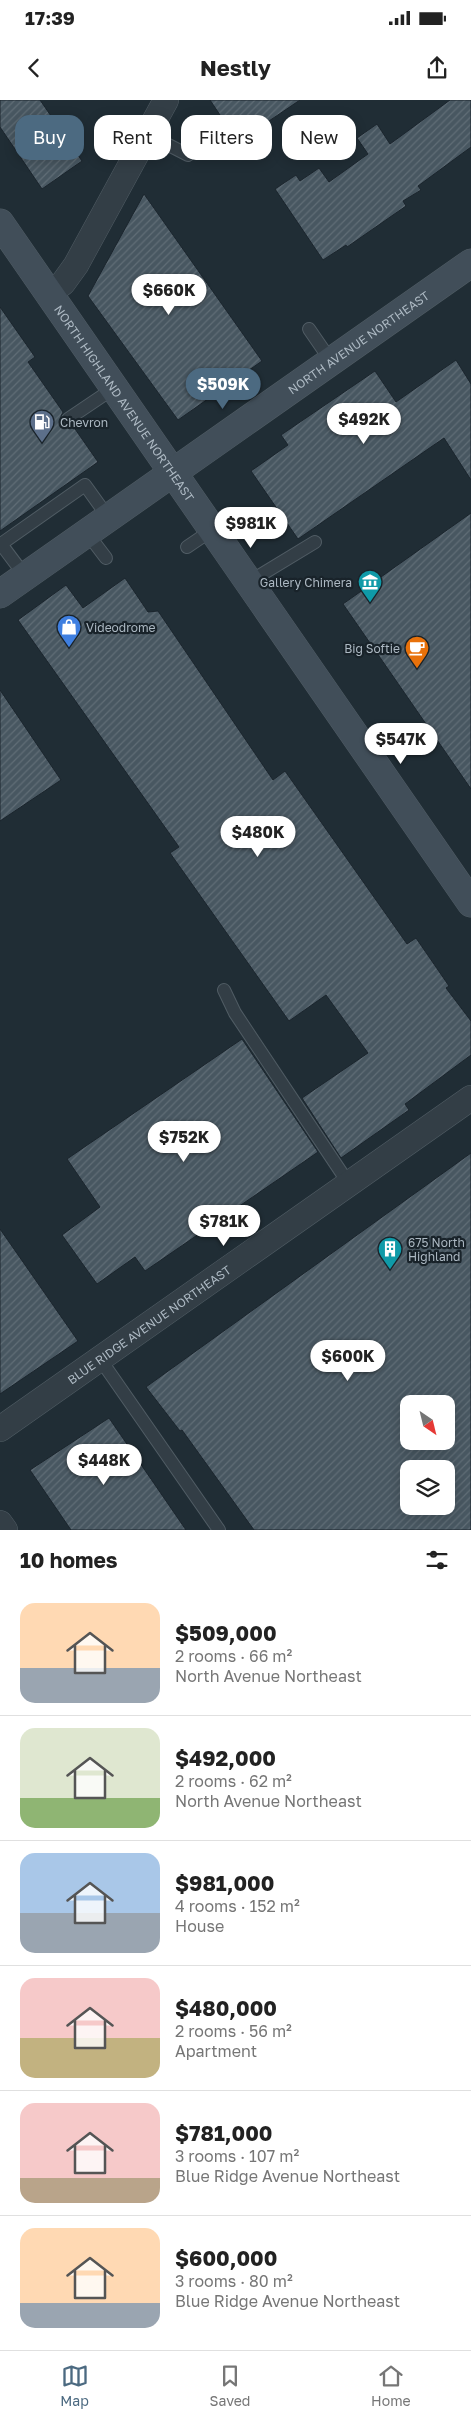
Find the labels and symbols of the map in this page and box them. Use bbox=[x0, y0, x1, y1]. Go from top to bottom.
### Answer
pin: $660K bbox=[134, 274, 204, 316]
street label: NORTH AVENUE NORTHEAST bbox=[285, 287, 432, 397]
street label: NORTH HIGHLAND AVENUE NORTHEAST bbox=[52, 302, 198, 505]
pin: $509K bbox=[188, 368, 258, 410]
pin: $492K bbox=[329, 402, 399, 445]
fuel station icon: Chevron bbox=[29, 409, 55, 443]
place label: Chevron bbox=[60, 415, 108, 430]
pin: $981K bbox=[216, 506, 286, 549]
museum icon: Gallery Chimera bbox=[357, 569, 383, 603]
place label: Gallery Chimera bbox=[260, 575, 352, 590]
shop icon: Videodrome bbox=[56, 614, 82, 648]
place label: Videodrome bbox=[86, 620, 156, 635]
cafe icon: Big Softie bbox=[404, 635, 430, 669]
place label: Big Softie bbox=[344, 641, 400, 656]
pin: $547K bbox=[366, 722, 436, 765]
pin: $480K bbox=[223, 816, 293, 858]
pin: $752K bbox=[149, 1120, 219, 1163]
pin: $781K bbox=[189, 1204, 259, 1247]
place label: 675 North Highland bbox=[408, 1235, 465, 1264]
building icon: 675 North Highland bbox=[377, 1236, 403, 1270]
street label: BLUE RIDGE AVENUE NORTHEAST bbox=[64, 1261, 234, 1387]
pin: $600K bbox=[313, 1340, 383, 1382]
north arrow bbox=[400, 1395, 455, 1450]
pin: $448K bbox=[69, 1444, 139, 1486]

